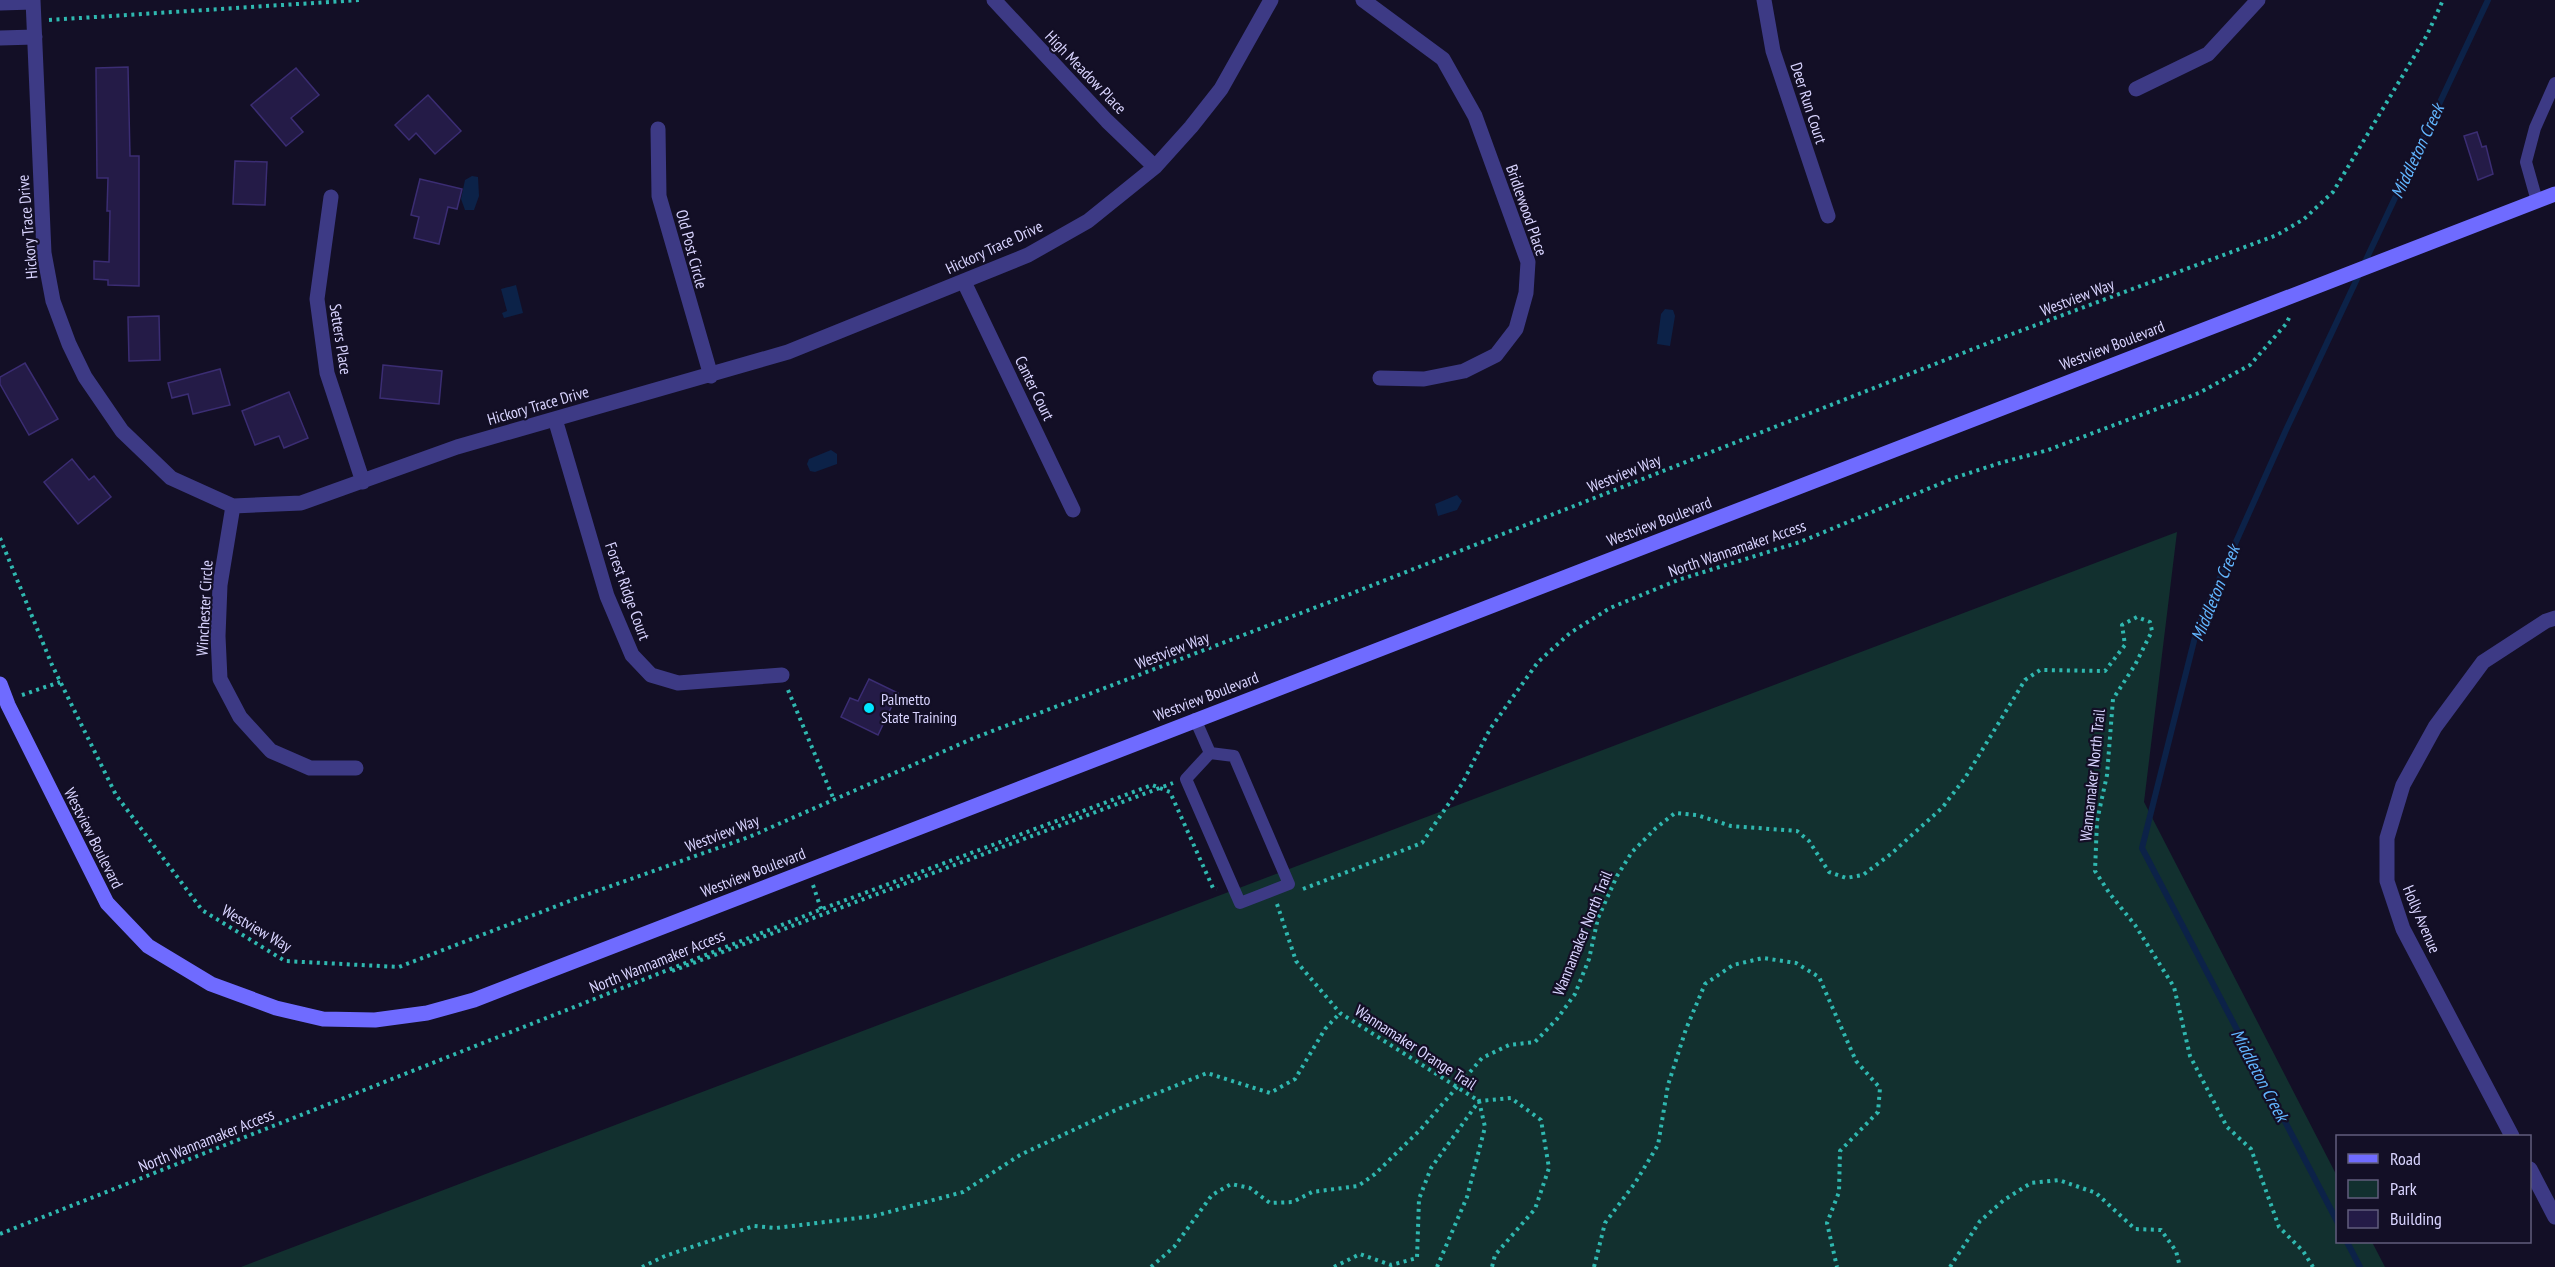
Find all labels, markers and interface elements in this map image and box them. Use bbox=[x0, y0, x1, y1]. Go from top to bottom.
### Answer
street label: High Meadow Place bbox=[1041, 26, 1131, 118]
street label: Deer Run Court bbox=[1786, 60, 1832, 147]
water label: Middleton Creek bbox=[2385, 98, 2450, 202]
street label: Bridlewood Place bbox=[1502, 162, 1552, 258]
street label: Hickory Trace Drive bbox=[12, 174, 42, 280]
street label: Old Post Circle bbox=[672, 207, 712, 291]
street label: Hickory Trace Drive bbox=[942, 216, 1046, 278]
street label: Westview Way bbox=[2037, 274, 2117, 320]
street label: Setters Place bbox=[326, 302, 356, 376]
street label: Westview Boulevard bbox=[2057, 316, 2167, 374]
street label: Canter Court bbox=[1011, 353, 1059, 424]
street label: Hickory Trace Drive bbox=[485, 381, 591, 429]
street label: Westview Way bbox=[1584, 449, 1664, 497]
street label: Westview Boulevard bbox=[1604, 492, 1714, 550]
street label: North Wannamaker Access bbox=[1665, 515, 1809, 581]
street label: Forest Ridge Court bbox=[601, 539, 655, 643]
water label: Middleton Creek bbox=[2185, 540, 2245, 644]
street label: Winchester Circle bbox=[192, 560, 216, 656]
street label: Westview Way bbox=[1132, 627, 1212, 673]
street label: Westview Boulevard bbox=[1151, 667, 1261, 725]
place label: Palmetto State Training bbox=[881, 689, 957, 727]
marker: Palmetto State Training bbox=[862, 701, 876, 715]
street label: Wannamaker North Trail bbox=[2075, 708, 2109, 842]
street label: Westview Boulevard bbox=[60, 784, 128, 892]
street label: Westview Way bbox=[682, 810, 762, 856]
street label: Westview Boulevard bbox=[698, 843, 808, 901]
street label: Wannamaker North Trail bbox=[1548, 867, 1616, 998]
street label: Holly Avenue bbox=[2399, 882, 2445, 956]
street label: Westview Way bbox=[218, 900, 296, 956]
street label: North Wannamaker Access bbox=[586, 925, 728, 997]
street label: Wannamaker Orange Trail bbox=[1351, 1000, 1481, 1094]
water label: Middleton Creek bbox=[2226, 1025, 2295, 1127]
street label: North Wannamaker Access bbox=[135, 1104, 277, 1176]
legend bbox=[2336, 1135, 2531, 1243]
text: Road bbox=[2390, 1147, 2421, 1170]
text: Park bbox=[2390, 1177, 2417, 1200]
text: Building bbox=[2390, 1207, 2442, 1230]

